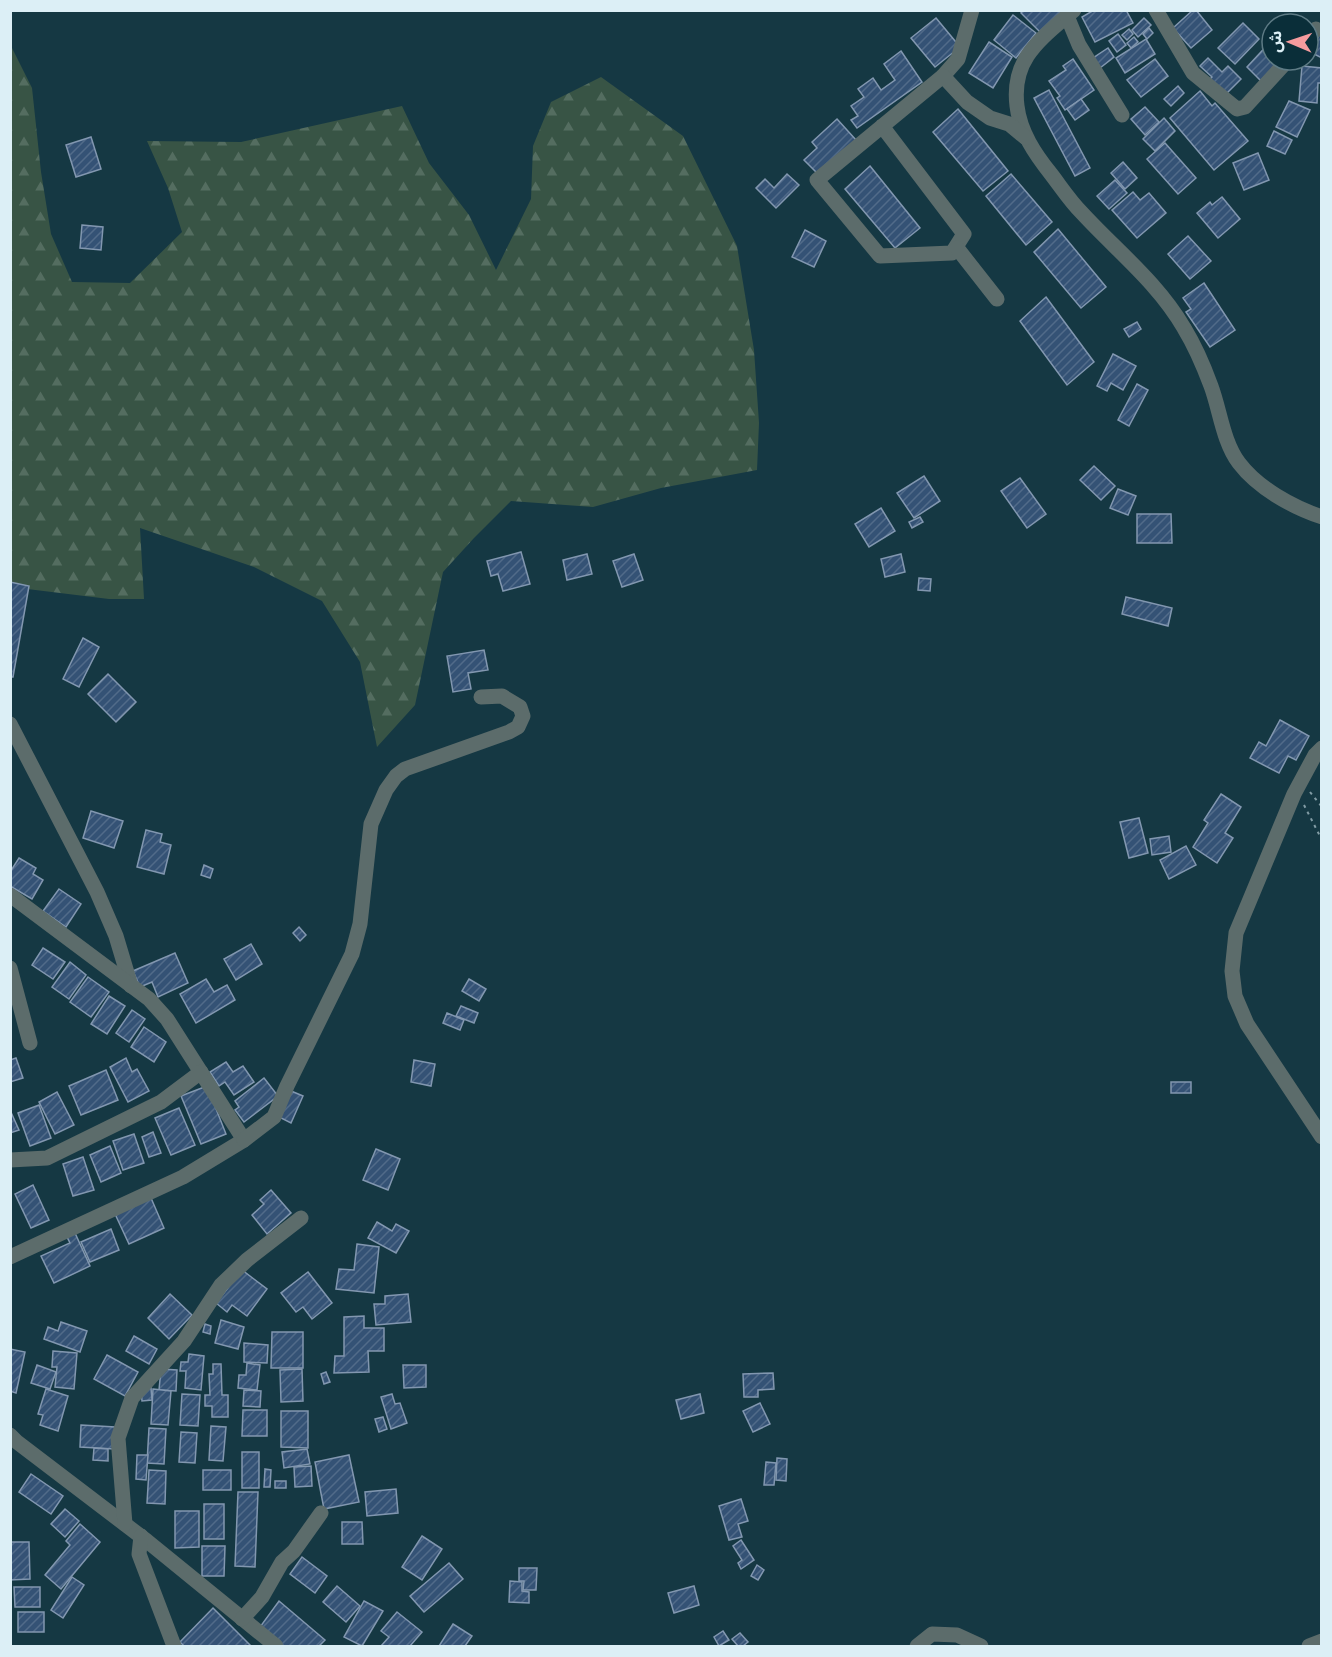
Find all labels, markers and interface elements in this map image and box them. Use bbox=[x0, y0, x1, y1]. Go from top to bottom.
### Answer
north arrow bbox=[1260, 12, 1320, 72]
text: ش bbox=[1265, 30, 1285, 53]

